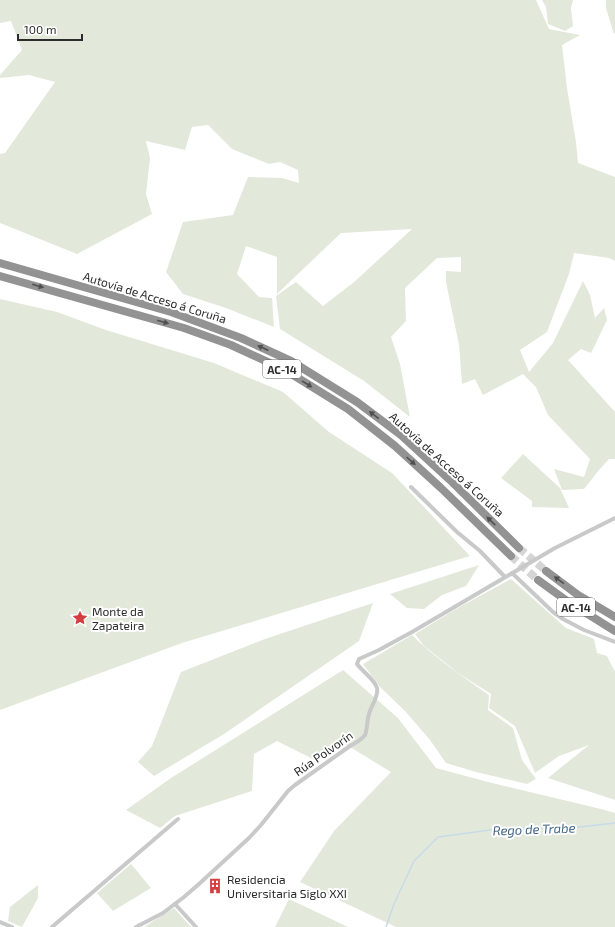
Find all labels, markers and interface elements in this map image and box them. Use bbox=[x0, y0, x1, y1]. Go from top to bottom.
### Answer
scale bar bbox=[18, 16, 82, 42]
text: 100 m bbox=[24, 22, 56, 36]
street label: Autovía de Acceso á Coruña bbox=[82, 269, 228, 325]
one-way arrow bbox=[32, 283, 44, 289]
one-way arrow bbox=[156, 319, 169, 325]
one-way arrow bbox=[257, 345, 269, 351]
road number: AC-14 bbox=[263, 360, 301, 378]
one-way arrow bbox=[302, 380, 312, 388]
street label: Autovía de Acceso á Coruña bbox=[387, 409, 507, 519]
one-way arrow bbox=[369, 411, 380, 419]
one-way arrow bbox=[407, 456, 416, 465]
one-way arrow bbox=[486, 516, 496, 525]
one-way arrow bbox=[554, 577, 564, 585]
road number: AC-14 bbox=[557, 598, 595, 616]
place label: Monte da Zapateira bbox=[92, 604, 144, 632]
place icon: Monte da Zapateira bbox=[71, 609, 89, 627]
street label: Rúa Polvorín bbox=[291, 728, 355, 778]
water label: Rego de Trabe bbox=[492, 820, 576, 838]
place label: Residencia Universitaria Siglo XXI bbox=[227, 872, 347, 900]
building icon: Residencia Universitaria Siglo XXI bbox=[206, 877, 224, 895]

